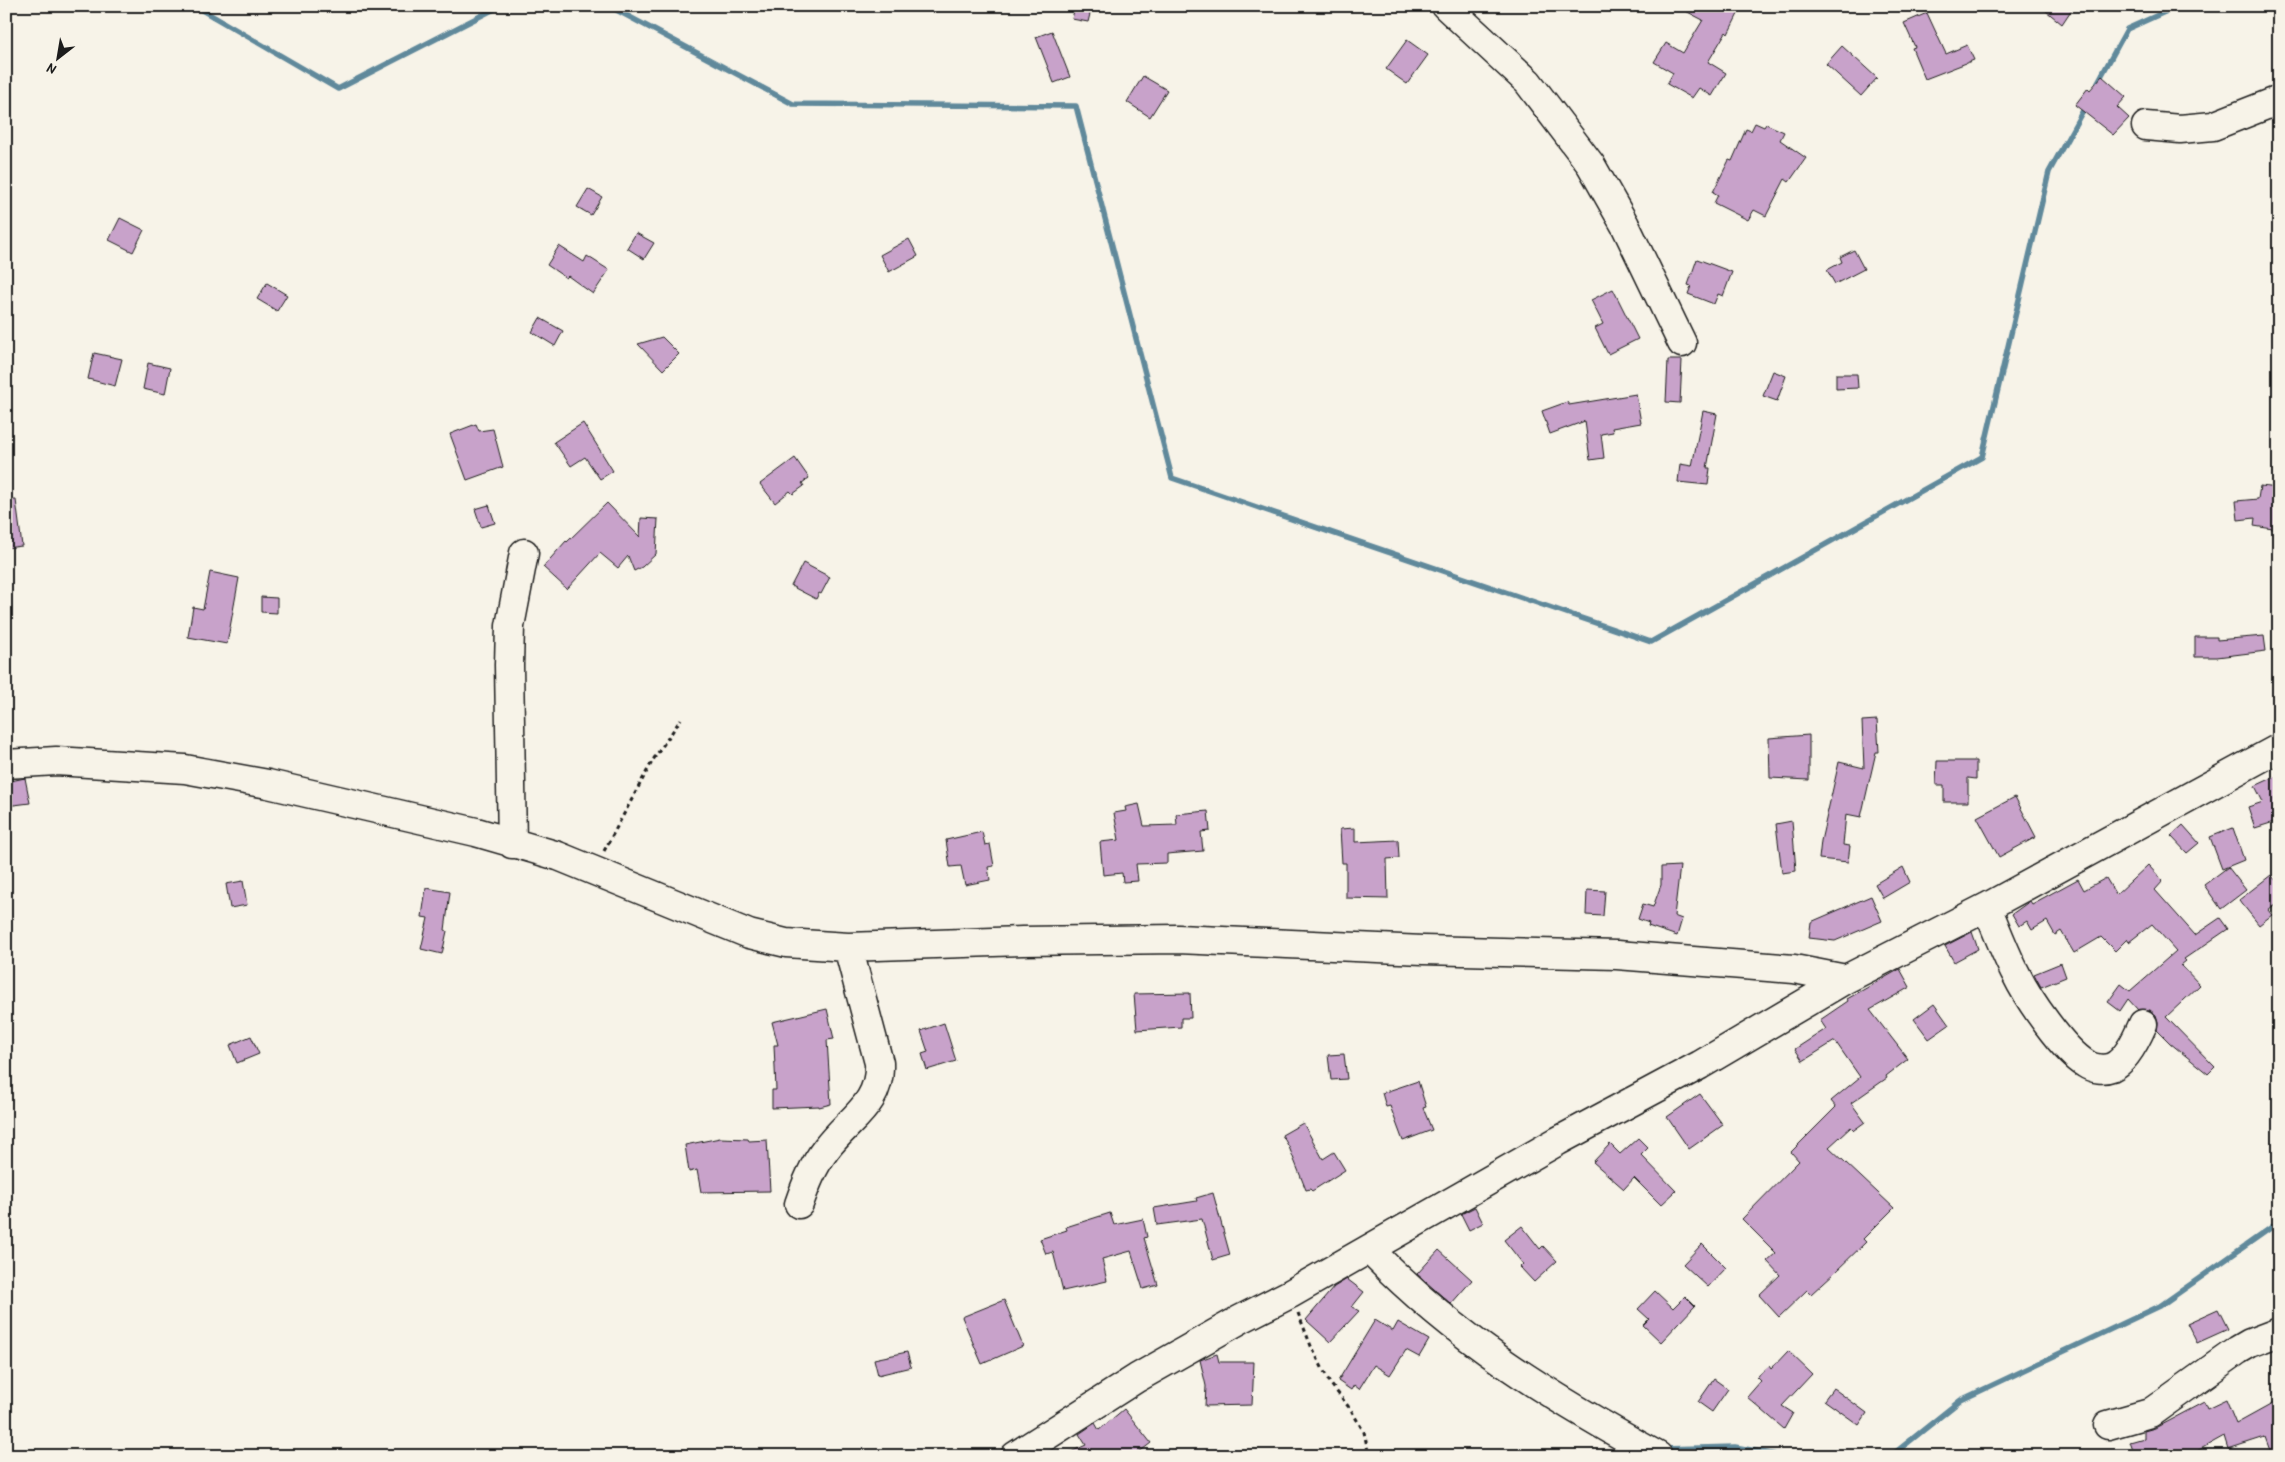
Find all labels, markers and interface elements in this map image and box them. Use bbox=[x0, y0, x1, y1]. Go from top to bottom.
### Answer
north arrow bbox=[32, 32, 82, 82]
text: N bbox=[42, 59, 59, 80]

